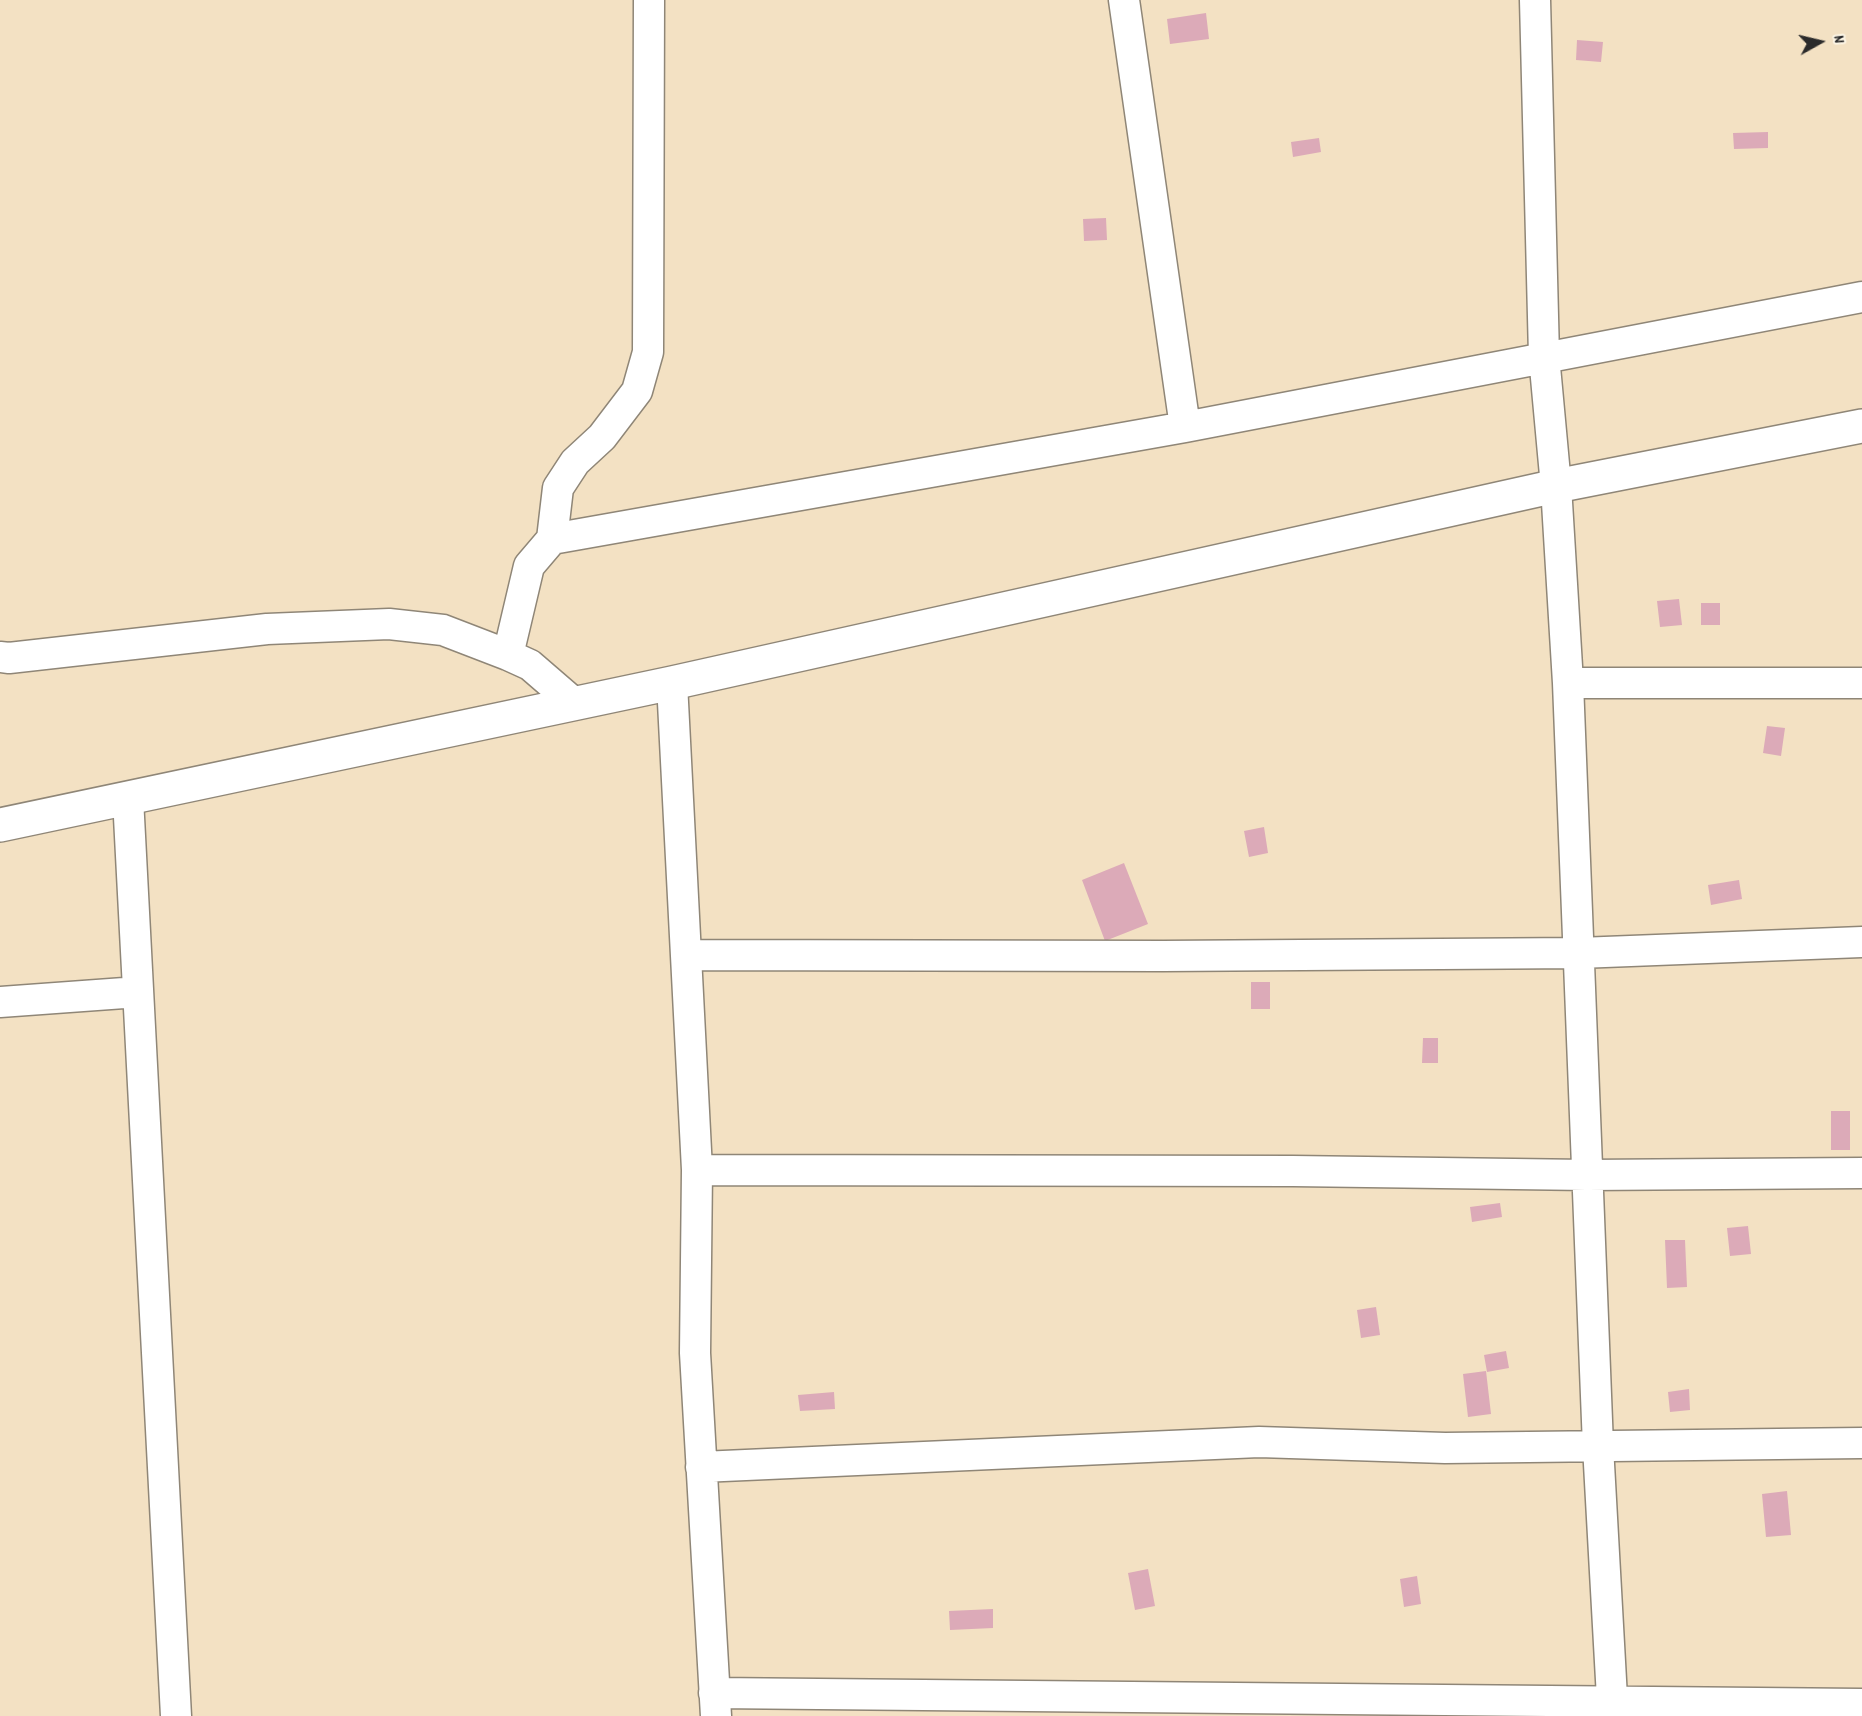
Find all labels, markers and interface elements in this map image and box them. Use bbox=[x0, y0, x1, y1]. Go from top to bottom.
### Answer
north arrow bbox=[1790, 12, 1850, 72]
text: N bbox=[1826, 34, 1850, 45]

